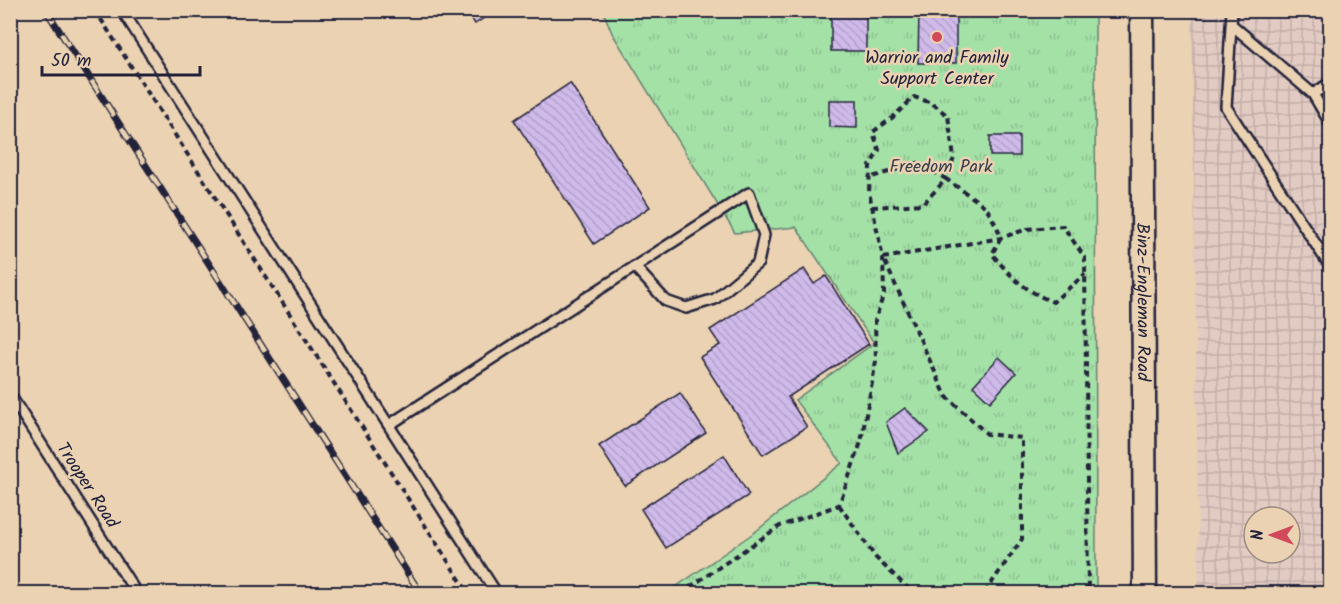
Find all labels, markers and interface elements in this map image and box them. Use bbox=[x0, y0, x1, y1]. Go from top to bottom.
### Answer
marker: Warrior and Family Support Center bbox=[930, 30, 944, 44]
scale bar bbox=[42, 39, 200, 77]
place label: Warrior and Family Support Center bbox=[865, 44, 1009, 94]
text: 50 m bbox=[51, 47, 91, 76]
park label: Freedom Park bbox=[890, 153, 993, 182]
street label: Binz-Engleman Road bbox=[1127, 223, 1157, 382]
street label: Trooper Road bbox=[48, 437, 126, 536]
north arrow bbox=[1242, 505, 1302, 565]
text: N bbox=[1246, 530, 1271, 540]

